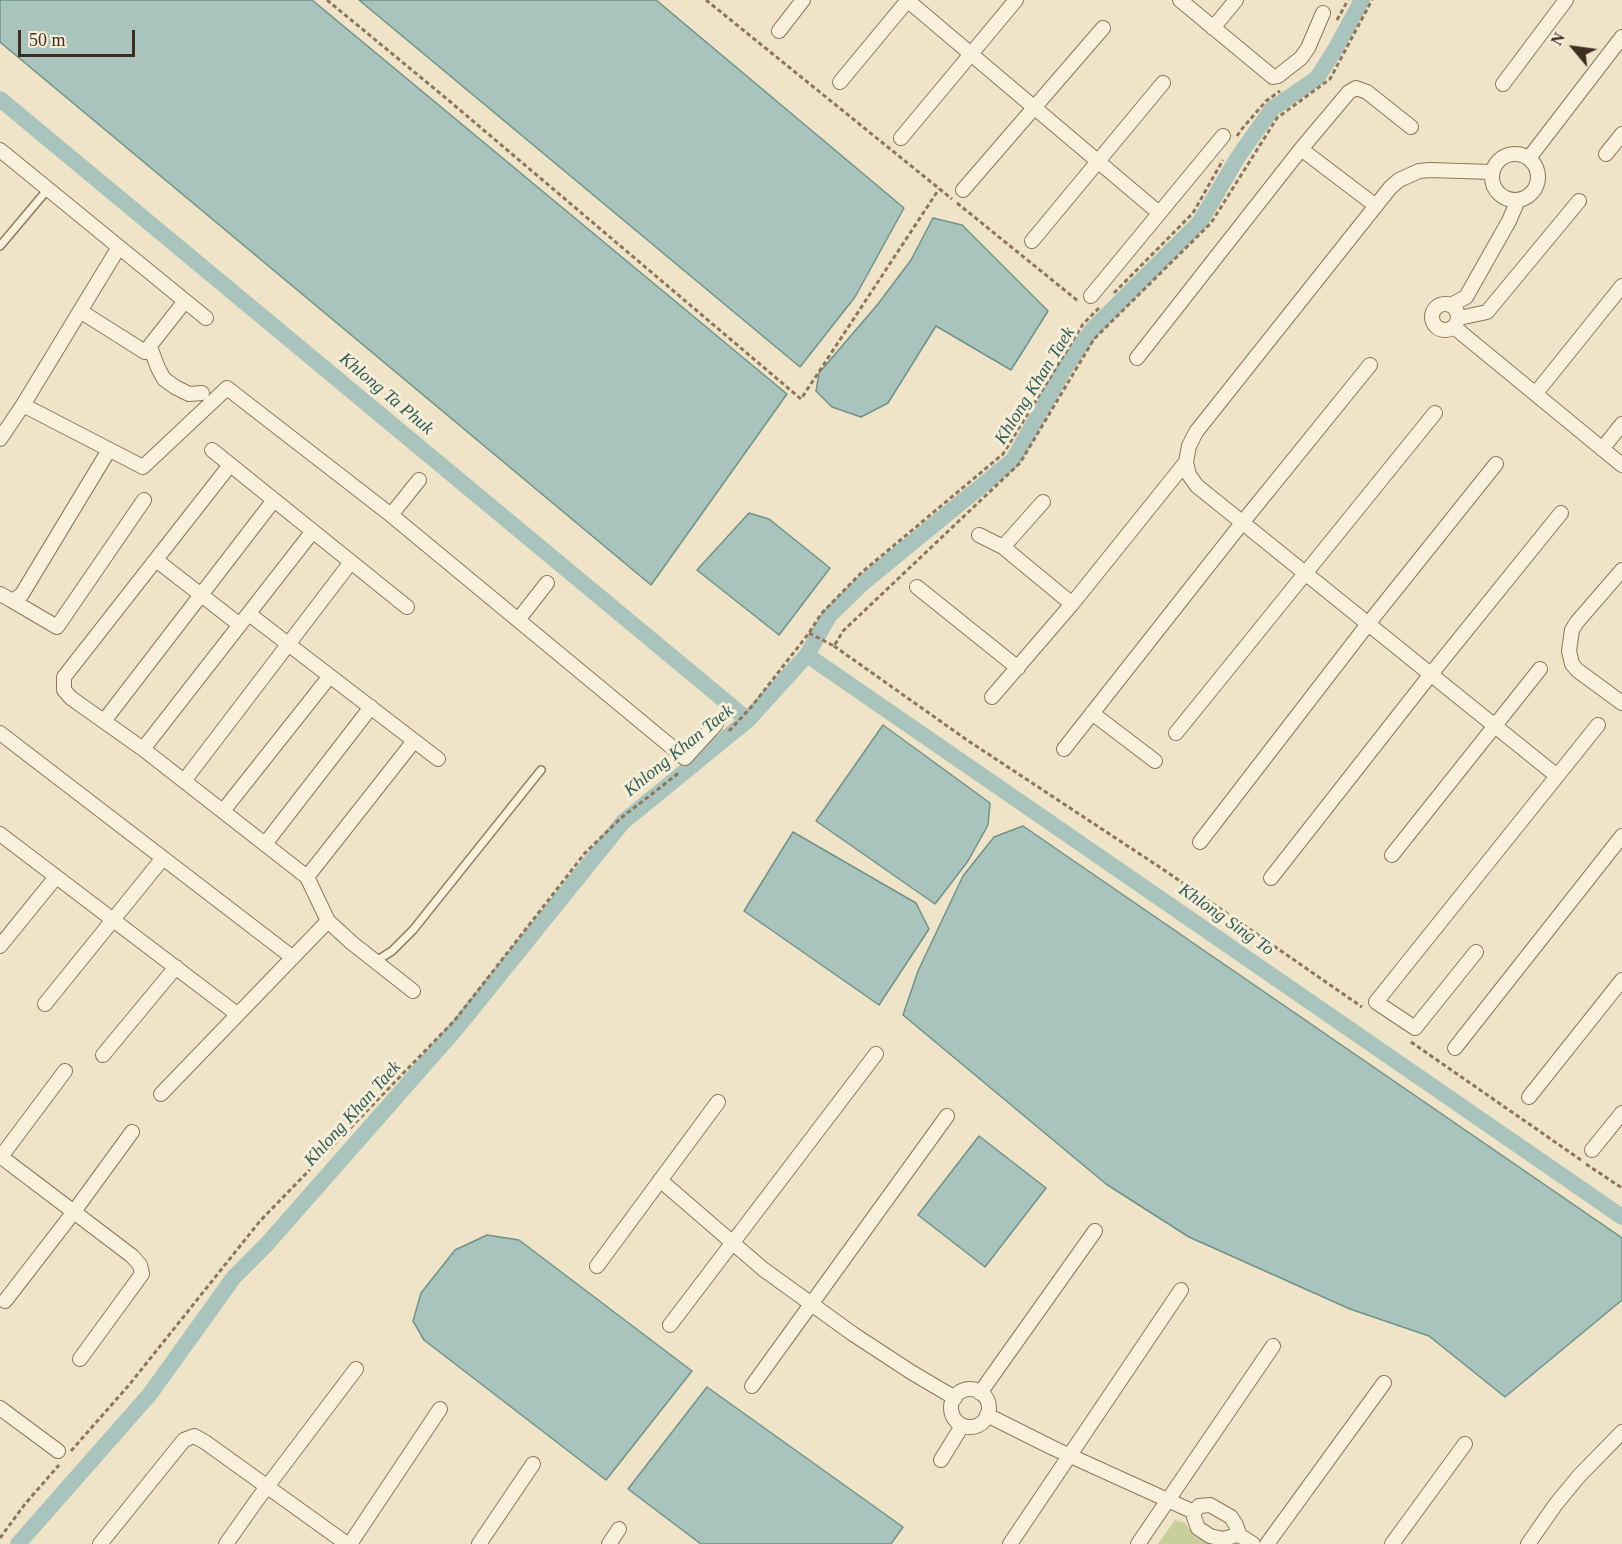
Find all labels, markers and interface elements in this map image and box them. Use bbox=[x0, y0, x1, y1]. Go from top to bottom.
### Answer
scale bar bbox=[21, 18, 138, 56]
north arrow bbox=[1544, 18, 1604, 78]
text: 50 m bbox=[29, 30, 66, 50]
text: N bbox=[1548, 30, 1568, 48]
water label: Khlong Khan Taek bbox=[990, 323, 1080, 449]
water label: Khlong Ta Phuk bbox=[334, 348, 438, 440]
water label: Khlong Khan Taek bbox=[620, 700, 738, 802]
water label: Khlong Sing To bbox=[1174, 879, 1278, 961]
water label: Khlong Khan Taek bbox=[300, 1057, 406, 1171]

